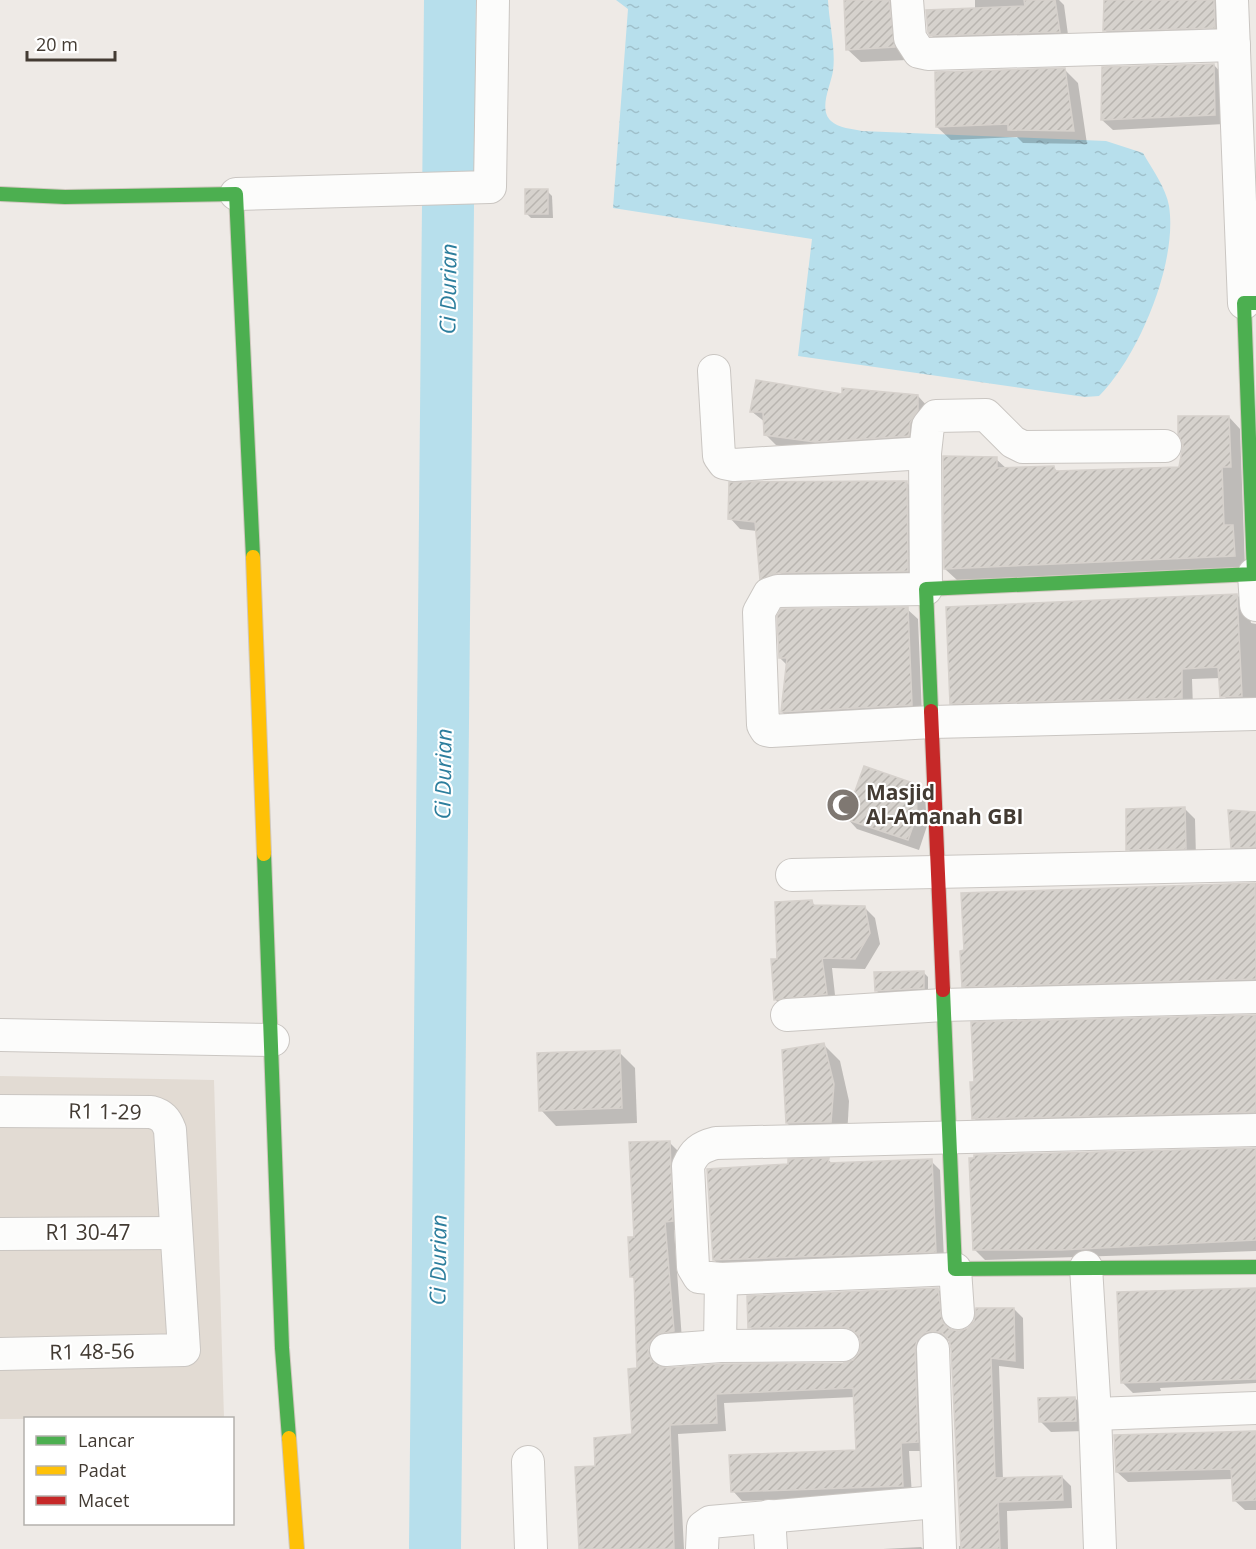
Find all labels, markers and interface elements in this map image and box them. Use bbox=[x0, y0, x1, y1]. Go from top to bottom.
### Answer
scale bar bbox=[27, 24, 116, 62]
text: 20 m bbox=[36, 32, 78, 56]
water label: Ci Durian bbox=[431, 243, 463, 335]
water label: Ci Durian bbox=[426, 728, 458, 820]
place label: Masjid Al-Amanah GBI bbox=[866, 778, 1023, 830]
mosque icon: Masjid Al-Amanah GBI bbox=[825, 787, 861, 823]
street label: R1 1-29 bbox=[68, 1096, 142, 1126]
water label: Ci Durian bbox=[421, 1214, 453, 1306]
street label: R1 30-47 bbox=[45, 1218, 131, 1246]
street label: R1 48-56 bbox=[49, 1336, 135, 1366]
legend bbox=[24, 1417, 234, 1525]
text: Lancar bbox=[78, 1428, 135, 1452]
text: Padat bbox=[78, 1458, 126, 1482]
text: Macet bbox=[78, 1488, 129, 1512]

